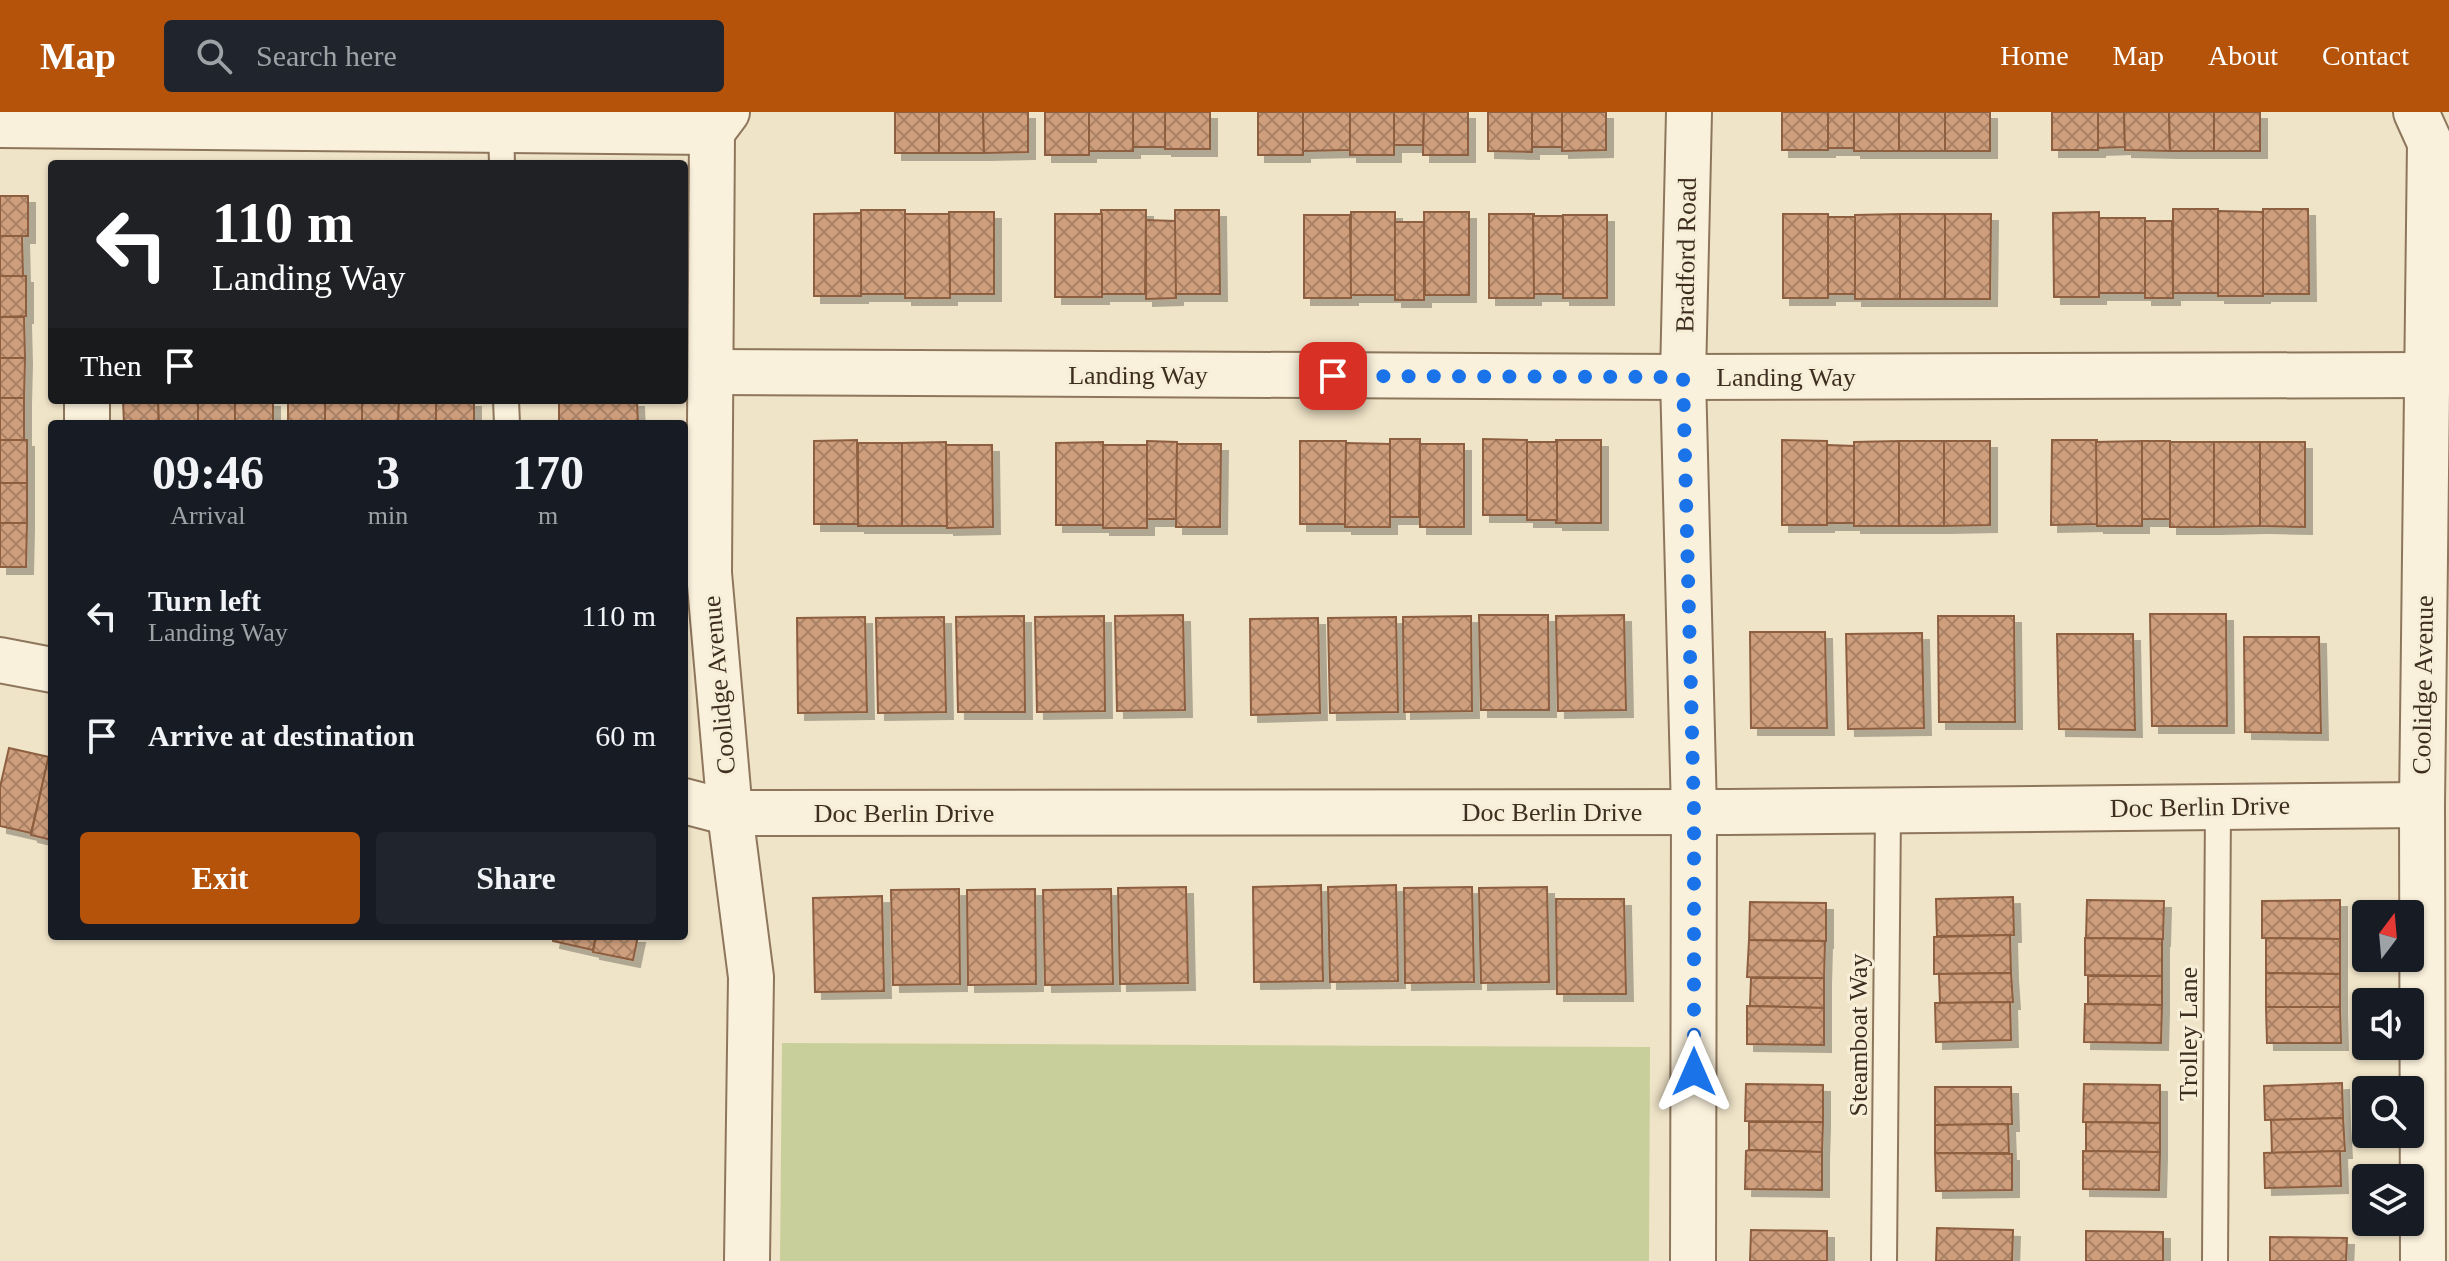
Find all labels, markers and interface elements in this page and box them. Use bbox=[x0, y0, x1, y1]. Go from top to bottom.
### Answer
search box bbox=[164, 20, 724, 92]
icon: search bbox=[192, 34, 236, 78]
text: Map bbox=[40, 35, 116, 77]
text: Search here bbox=[256, 39, 397, 72]
text: Home bbox=[2000, 40, 2069, 71]
text: Map bbox=[2113, 40, 2164, 71]
text: About bbox=[2208, 40, 2278, 71]
text: Contact bbox=[2322, 40, 2409, 71]
street label: Bradford Road bbox=[1670, 177, 1702, 333]
icon: left bbox=[80, 192, 184, 296]
text: 110 m bbox=[212, 192, 354, 254]
text: Landing Way bbox=[212, 258, 405, 298]
pin bbox=[1299, 342, 1367, 410]
icon: arrive bbox=[158, 344, 202, 388]
text: Then bbox=[80, 349, 142, 382]
icon: arrive bbox=[1311, 354, 1355, 398]
street label: Landing Way bbox=[1068, 361, 1208, 390]
street label: Landing Way bbox=[1716, 363, 1856, 392]
text: 09:46 bbox=[152, 446, 264, 499]
text: 3 bbox=[376, 446, 400, 499]
text: 170 bbox=[512, 446, 584, 499]
text: Arrival bbox=[170, 501, 245, 530]
text: min bbox=[368, 501, 408, 530]
text: m bbox=[538, 501, 558, 530]
text: Turn left bbox=[148, 584, 261, 617]
icon: left bbox=[80, 594, 124, 638]
street label: Coolidge Avenue bbox=[697, 594, 741, 776]
street label: Coolidge Avenue bbox=[2407, 595, 2439, 775]
text: 110 m bbox=[581, 599, 656, 632]
text: Landing Way bbox=[148, 618, 288, 647]
icon: arrive bbox=[80, 714, 124, 758]
text: Arrive at destination bbox=[148, 719, 415, 752]
text: 60 m bbox=[595, 719, 656, 752]
street label: Doc Berlin Drive bbox=[2110, 791, 2290, 823]
street label: Doc Berlin Drive bbox=[1462, 798, 1642, 827]
street label: Doc Berlin Drive bbox=[814, 799, 994, 828]
button: Exit bbox=[80, 832, 360, 924]
button: Share bbox=[376, 832, 656, 924]
north arrow bbox=[2352, 900, 2424, 972]
map controls bbox=[2352, 900, 2424, 1236]
street label: Steamboat Way bbox=[1844, 954, 1873, 1116]
street label: Trolley Lane bbox=[2174, 967, 2203, 1101]
button: sound bbox=[2352, 988, 2424, 1060]
position arrow bbox=[1652, 1030, 1736, 1114]
button: search bbox=[2352, 1076, 2424, 1148]
button: layers bbox=[2352, 1164, 2424, 1236]

